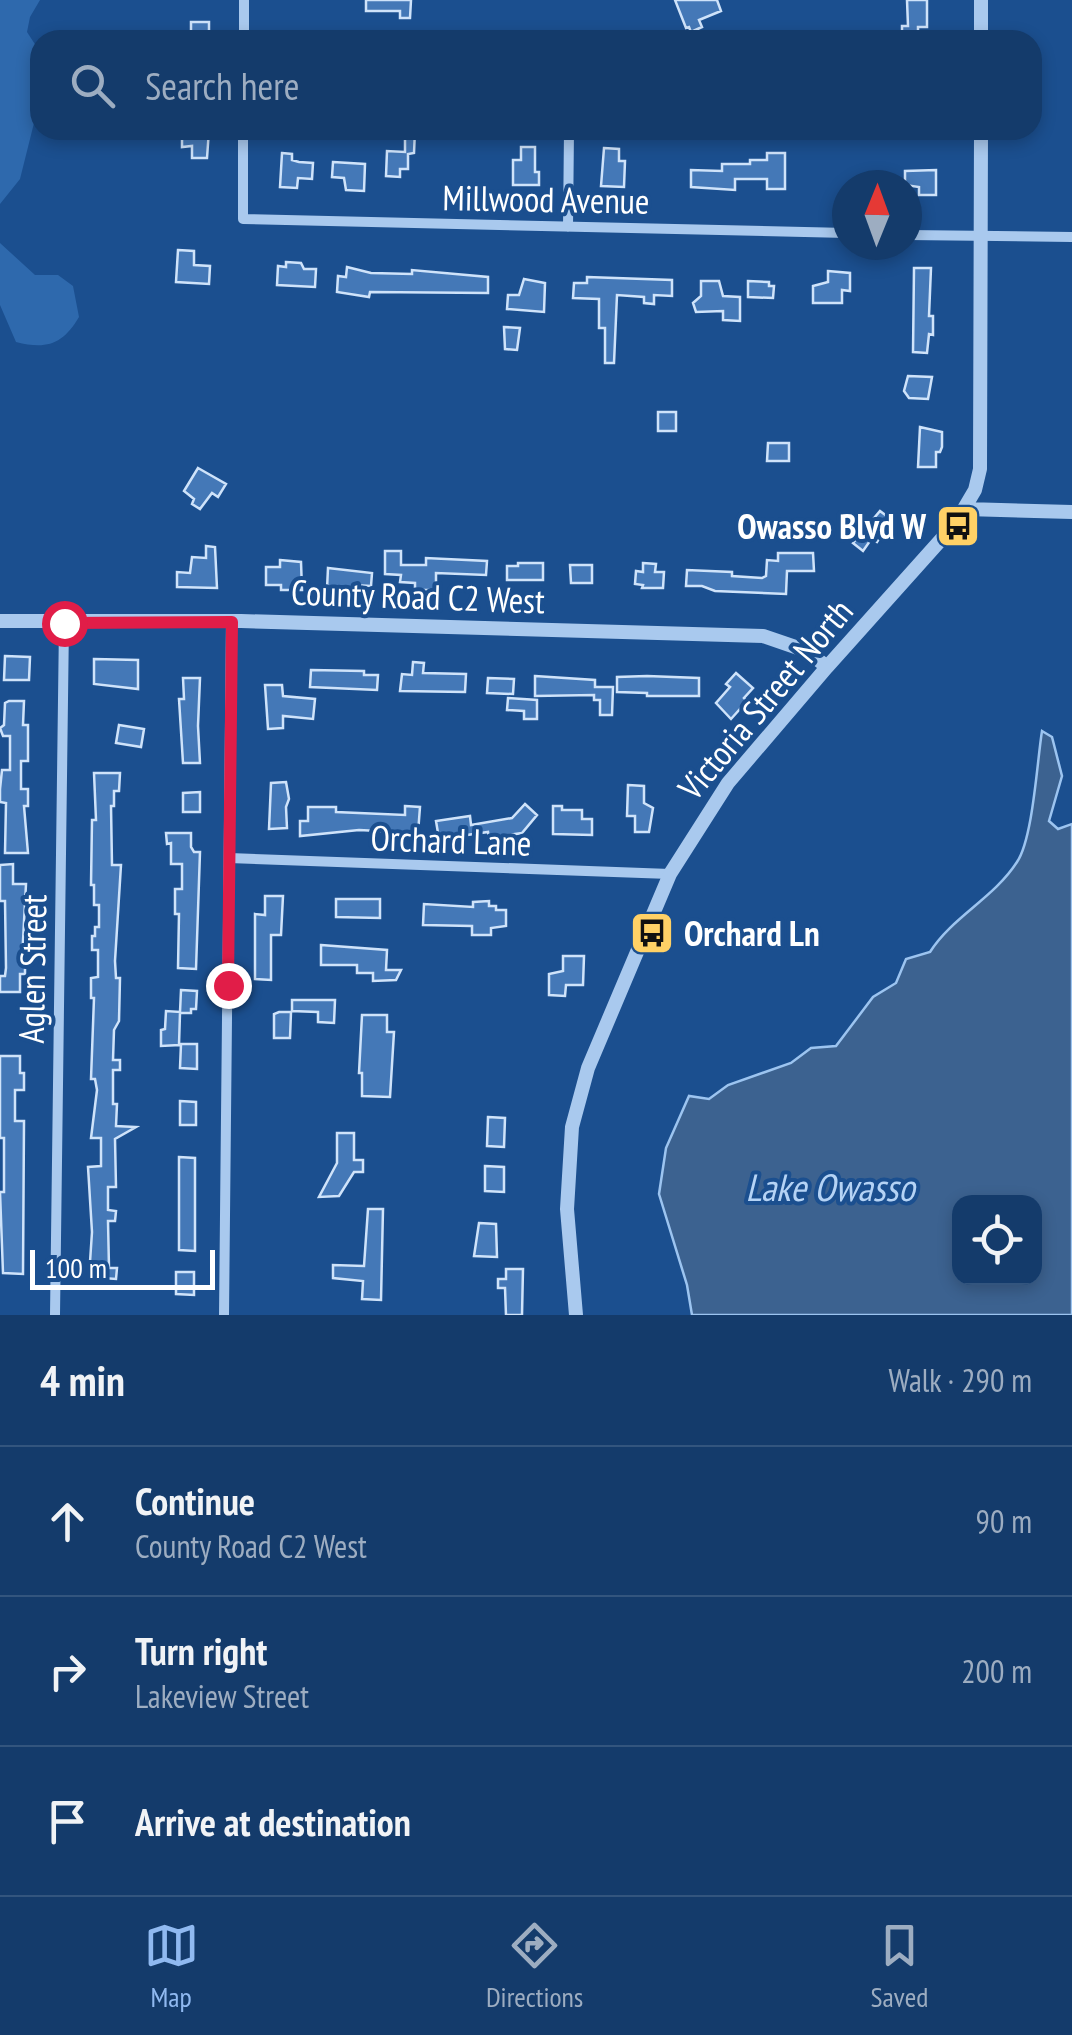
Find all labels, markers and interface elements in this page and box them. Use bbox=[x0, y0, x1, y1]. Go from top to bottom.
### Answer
search box bbox=[30, 30, 1042, 140]
icon: search bbox=[65, 58, 120, 113]
text: Search here bbox=[145, 61, 299, 110]
north arrow bbox=[832, 170, 922, 260]
street label: Millwood Avenue bbox=[442, 174, 650, 224]
place label: Owasso Blvd W bbox=[737, 503, 927, 549]
bus stop icon: Owasso Blvd W bbox=[935, 503, 981, 549]
street label: County Road C2 West bbox=[290, 569, 546, 623]
street label: Victoria Street North bbox=[667, 589, 863, 810]
route start bbox=[42, 601, 88, 647]
street label: Orchard Lane bbox=[370, 814, 532, 866]
street label: Aglen Street bbox=[8, 894, 56, 1044]
bus stop icon: Orchard Ln bbox=[629, 910, 675, 956]
place label: Orchard Ln bbox=[684, 910, 820, 956]
route end bbox=[206, 963, 252, 1009]
water label: Lake Owasso bbox=[745, 1162, 917, 1211]
map controls bbox=[952, 1195, 1042, 1285]
button: locate bbox=[952, 1195, 1042, 1285]
scale bar bbox=[30, 1245, 215, 1290]
text: 100 m bbox=[45, 1249, 107, 1286]
text: 4 min bbox=[40, 1353, 125, 1408]
text: Walk · 290 m bbox=[888, 1359, 1032, 1401]
text: Continue bbox=[135, 1476, 255, 1525]
icon: ahead bbox=[40, 1494, 95, 1549]
text: 90 m bbox=[976, 1500, 1032, 1542]
text: County Road C2 West bbox=[135, 1525, 367, 1567]
text: Turn right bbox=[135, 1626, 267, 1675]
icon: right bbox=[40, 1644, 95, 1699]
text: 200 m bbox=[961, 1650, 1032, 1692]
text: Lakeview Street bbox=[135, 1675, 309, 1717]
icon: arrive bbox=[40, 1794, 95, 1849]
text: Arrive at destination bbox=[135, 1797, 411, 1846]
tab: Map bbox=[144, 1918, 199, 2015]
tab: Directions bbox=[486, 1918, 583, 2015]
tab: Saved bbox=[871, 1918, 928, 2015]

